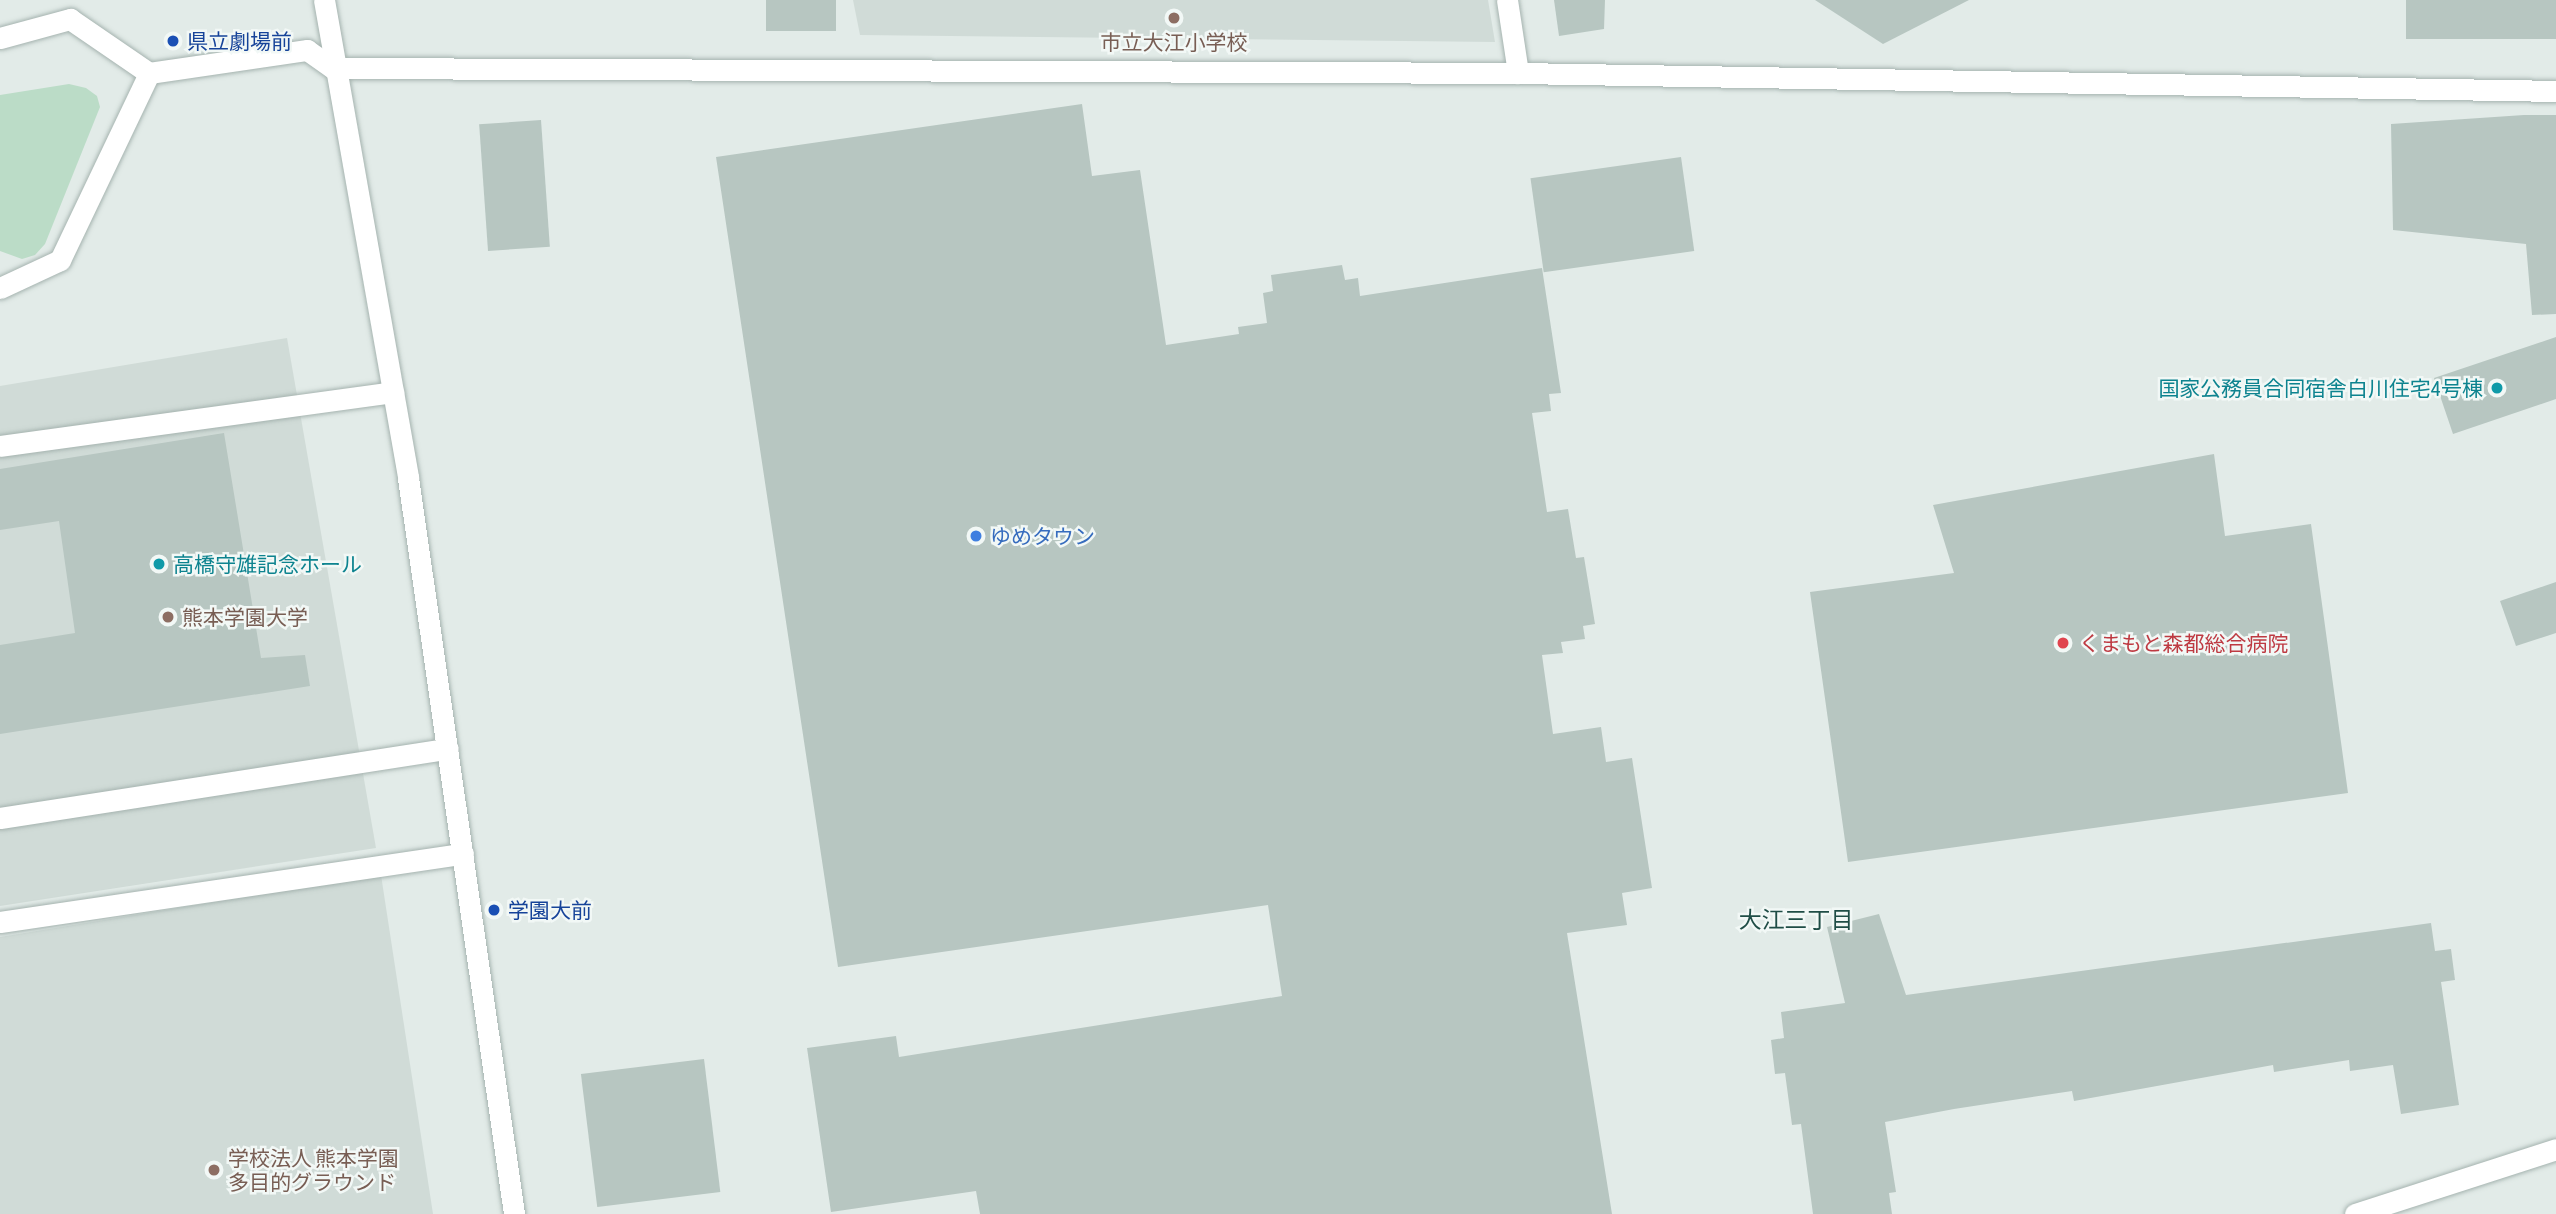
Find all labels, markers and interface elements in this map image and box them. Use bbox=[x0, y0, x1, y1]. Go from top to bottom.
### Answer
marker: 市立大江小学校 bbox=[1166, 10, 1182, 26]
place label: 県立劇場前 bbox=[187, 28, 292, 54]
place label: 市立大江小学校 bbox=[1101, 29, 1247, 55]
marker: 県立劇場前 bbox=[165, 33, 181, 49]
place label: 国家公務員合同宿舎白川住宅4号棟 bbox=[2158, 375, 2483, 401]
marker: 国家公務員合同宿舎白川住宅4号棟 bbox=[2489, 380, 2505, 396]
place label: ゆめタウン bbox=[990, 523, 1095, 549]
marker: ゆめタウン bbox=[968, 528, 984, 544]
place label: 高橋守雄記念ホール bbox=[173, 551, 362, 577]
marker: 高橋守雄記念ホール bbox=[151, 556, 167, 572]
place label: 熊本学園大学 bbox=[182, 604, 308, 630]
marker: 熊本学園大学 bbox=[160, 609, 176, 625]
place label: くまもと森都総合病院 bbox=[2079, 630, 2289, 656]
marker: くまもと森都総合病院 bbox=[2053, 633, 2073, 653]
place label: 学園大前 bbox=[508, 897, 592, 923]
marker: 学園大前 bbox=[486, 902, 502, 918]
district label: 大江三丁目 bbox=[1739, 906, 1853, 934]
place label: 学校法人 熊本学園 多目的グラウンド bbox=[228, 1145, 399, 1195]
marker: 学校法人 熊本学園 多目的グラウンド bbox=[206, 1162, 222, 1178]

